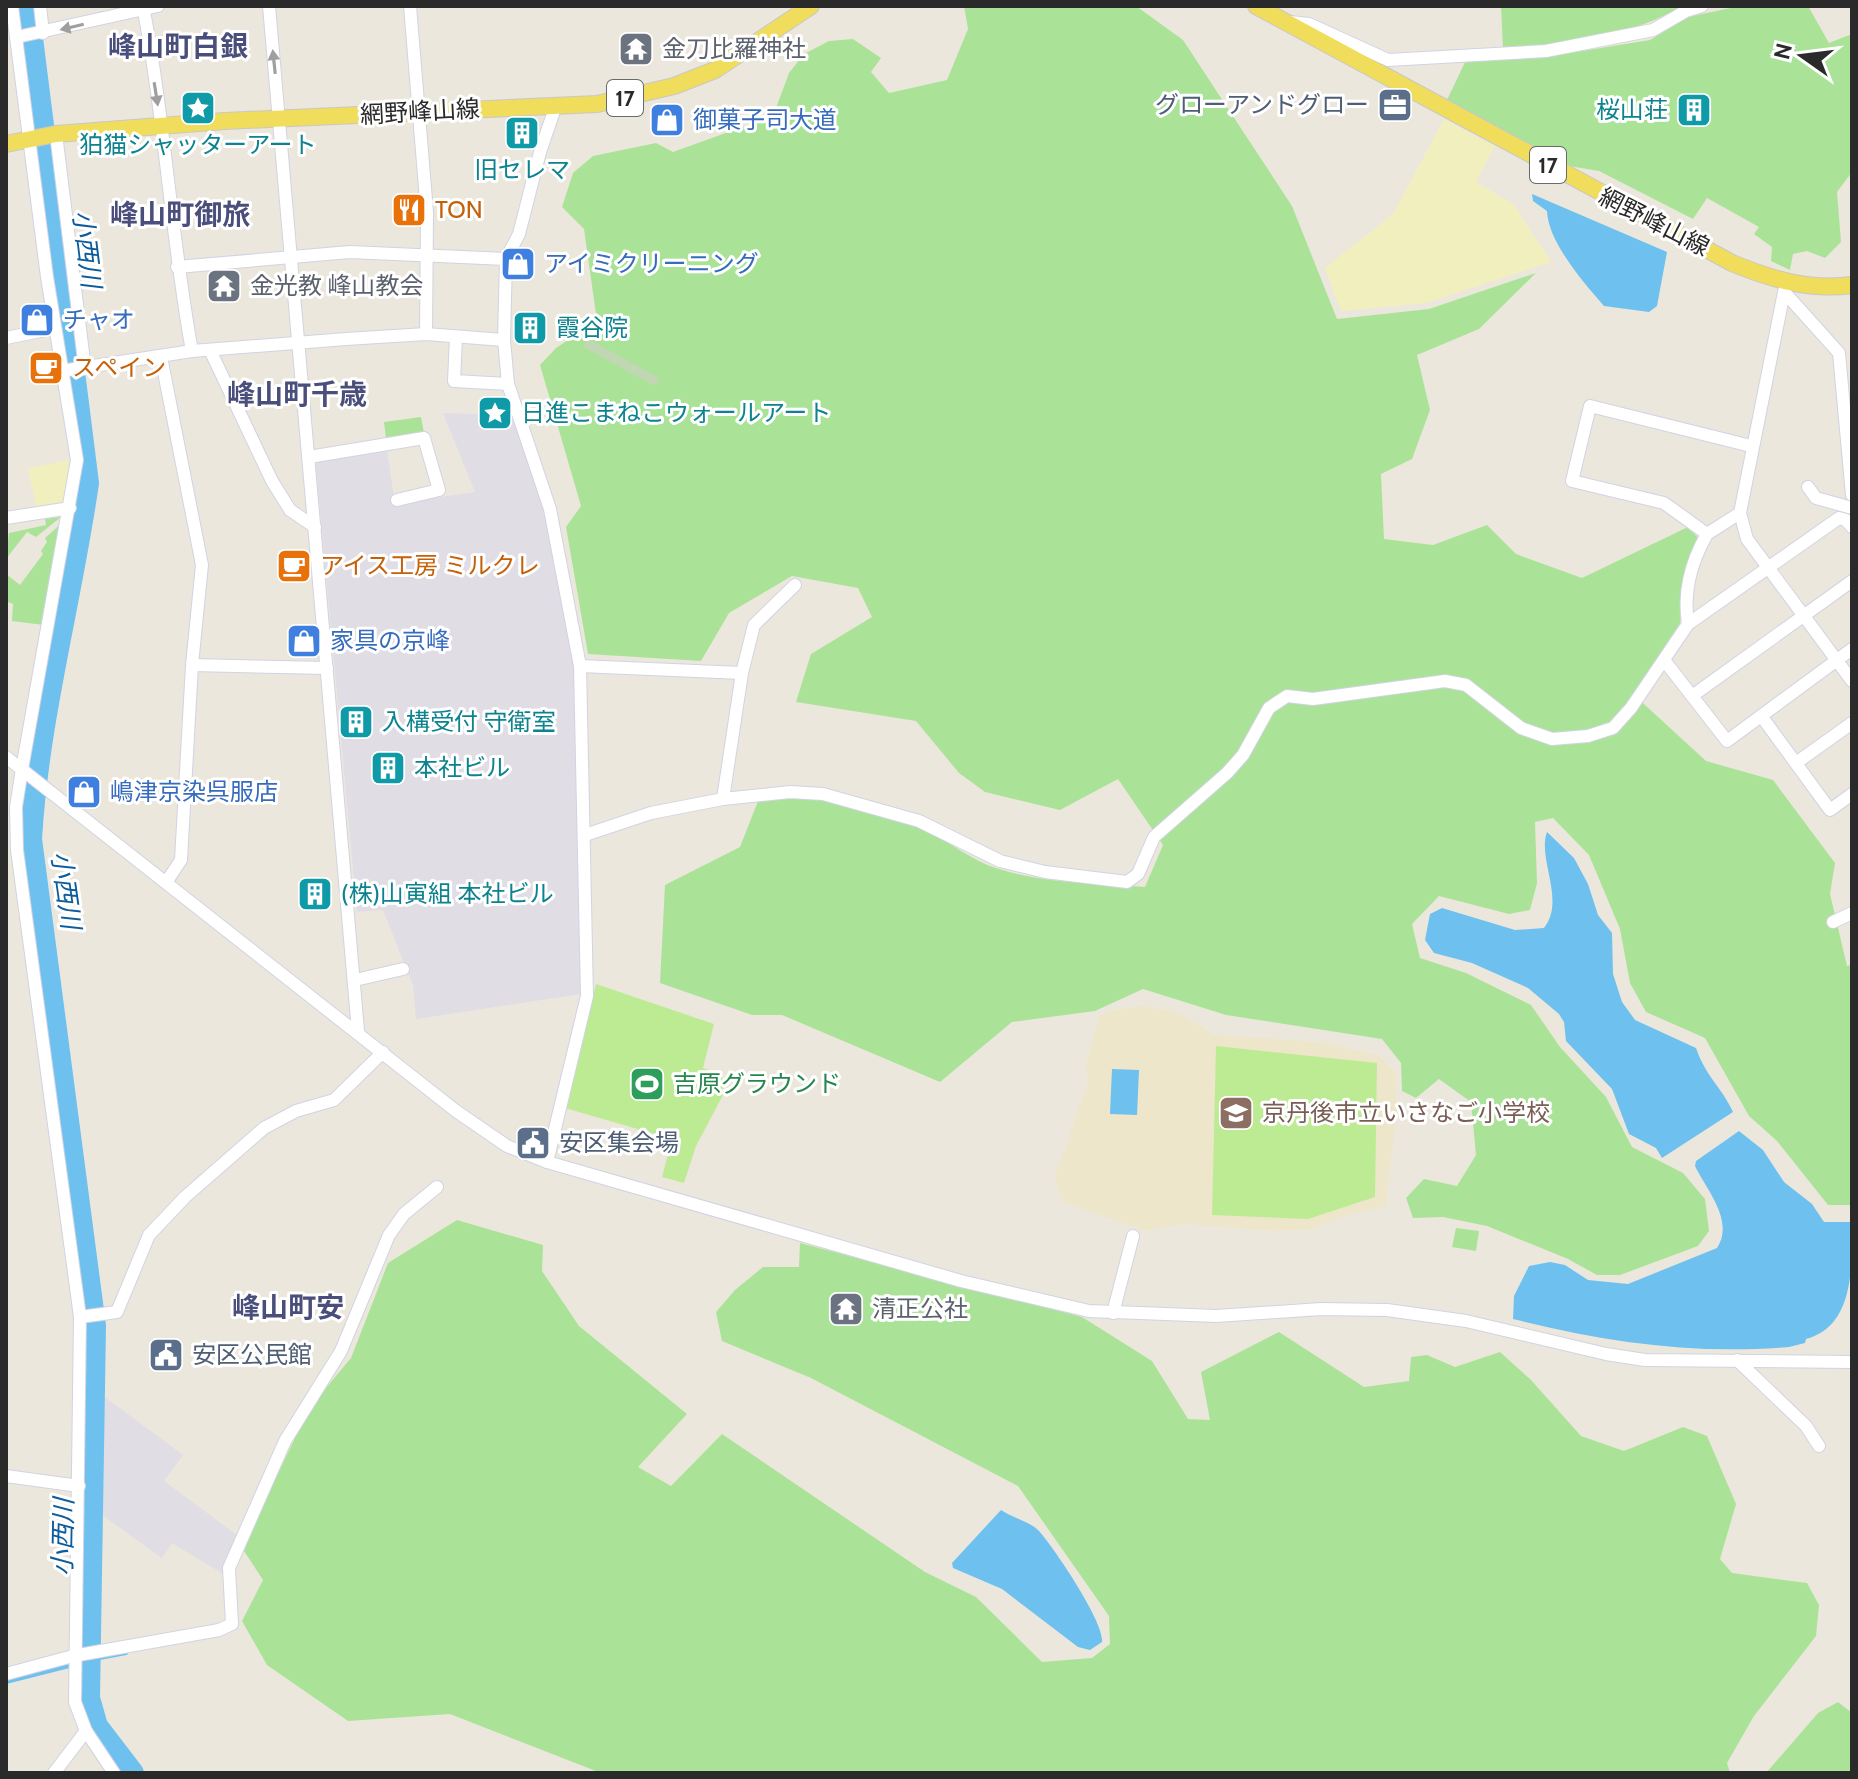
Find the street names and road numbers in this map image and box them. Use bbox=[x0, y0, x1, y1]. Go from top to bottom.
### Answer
road number: 17 bbox=[607, 80, 643, 116]
street label: 網野峰山線 bbox=[359, 94, 481, 129]
road number: 17 bbox=[1530, 147, 1566, 183]
street label: 網野峰山線 bbox=[1594, 181, 1714, 262]

